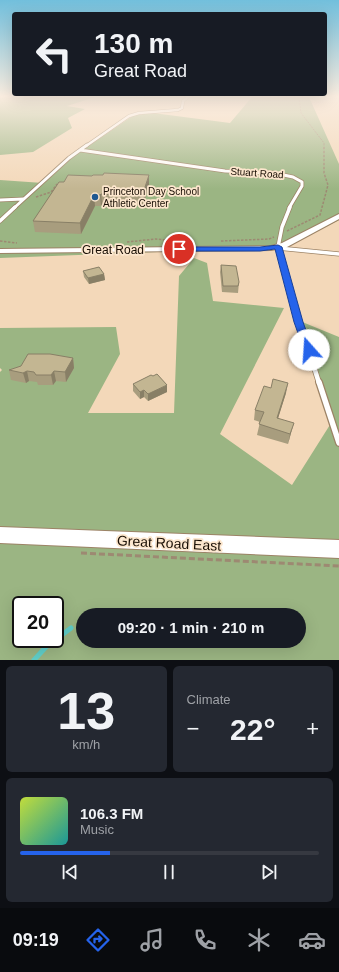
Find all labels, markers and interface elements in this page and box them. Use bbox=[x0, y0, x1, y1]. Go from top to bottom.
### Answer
icon: left bbox=[28, 28, 80, 80]
text: 130 m bbox=[94, 28, 173, 59]
text: Great Road bbox=[94, 61, 187, 81]
street label: Stuart Road bbox=[230, 166, 284, 180]
place label: Princeton Day School Athletic Center bbox=[103, 186, 199, 209]
marker: Princeton Day School Athletic Center bbox=[90, 192, 100, 202]
pin bbox=[162, 232, 196, 266]
icon: arrive bbox=[168, 238, 190, 260]
street label: Great Road bbox=[82, 243, 144, 257]
position arrow bbox=[288, 329, 330, 371]
street label: Great Road East bbox=[117, 532, 222, 554]
speed limit sign: 20 bbox=[12, 596, 64, 648]
text: 09:20 · 1 min · 210 m bbox=[118, 619, 264, 636]
text: 13 bbox=[57, 682, 115, 740]
text: Climate bbox=[187, 692, 231, 707]
text: 22° bbox=[230, 713, 275, 746]
text: − bbox=[187, 716, 199, 741]
text: + bbox=[306, 716, 319, 741]
text: km/h bbox=[72, 737, 100, 752]
text: 106.3 FM bbox=[80, 805, 143, 822]
text: Music bbox=[80, 822, 114, 837]
icon: previous bbox=[59, 861, 81, 883]
icon: pause bbox=[158, 861, 180, 883]
icon: next bbox=[258, 861, 280, 883]
icon: directions bbox=[84, 926, 112, 954]
icon: music bbox=[138, 926, 166, 954]
icon: phone bbox=[191, 926, 219, 954]
icon: climate bbox=[245, 926, 273, 954]
icon: car bbox=[298, 926, 326, 954]
text: 09:19 bbox=[13, 930, 59, 950]

